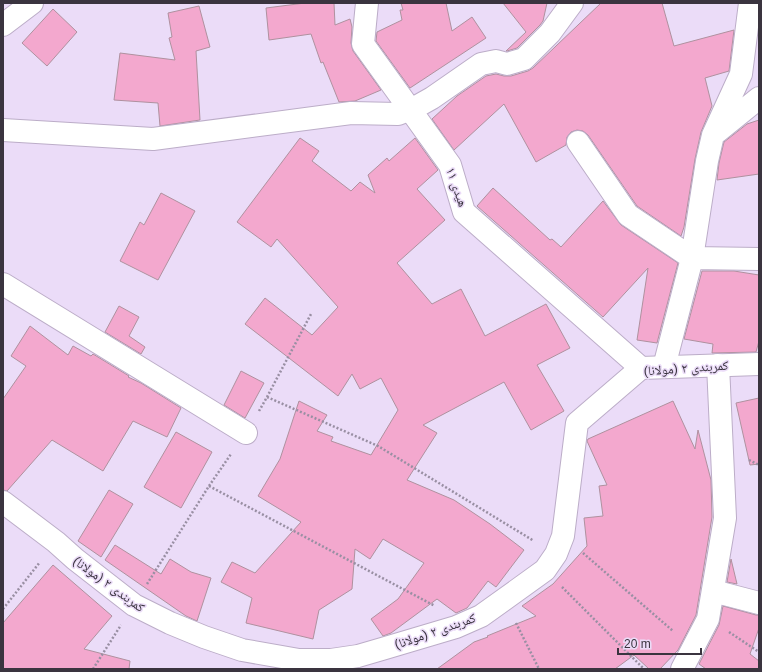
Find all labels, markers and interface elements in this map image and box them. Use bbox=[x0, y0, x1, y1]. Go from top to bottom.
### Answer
street label: هیدی ۱۱ bbox=[442, 165, 471, 209]
street label: کمربندی ۲ (مولانا) bbox=[643, 358, 730, 379]
street label: کمربندی ۲ (مولانا) bbox=[70, 553, 148, 616]
street label: کمربندی ۲ (مولانا) bbox=[392, 610, 478, 653]
scale bar bbox=[618, 630, 701, 656]
text: 20 m bbox=[624, 637, 651, 651]

